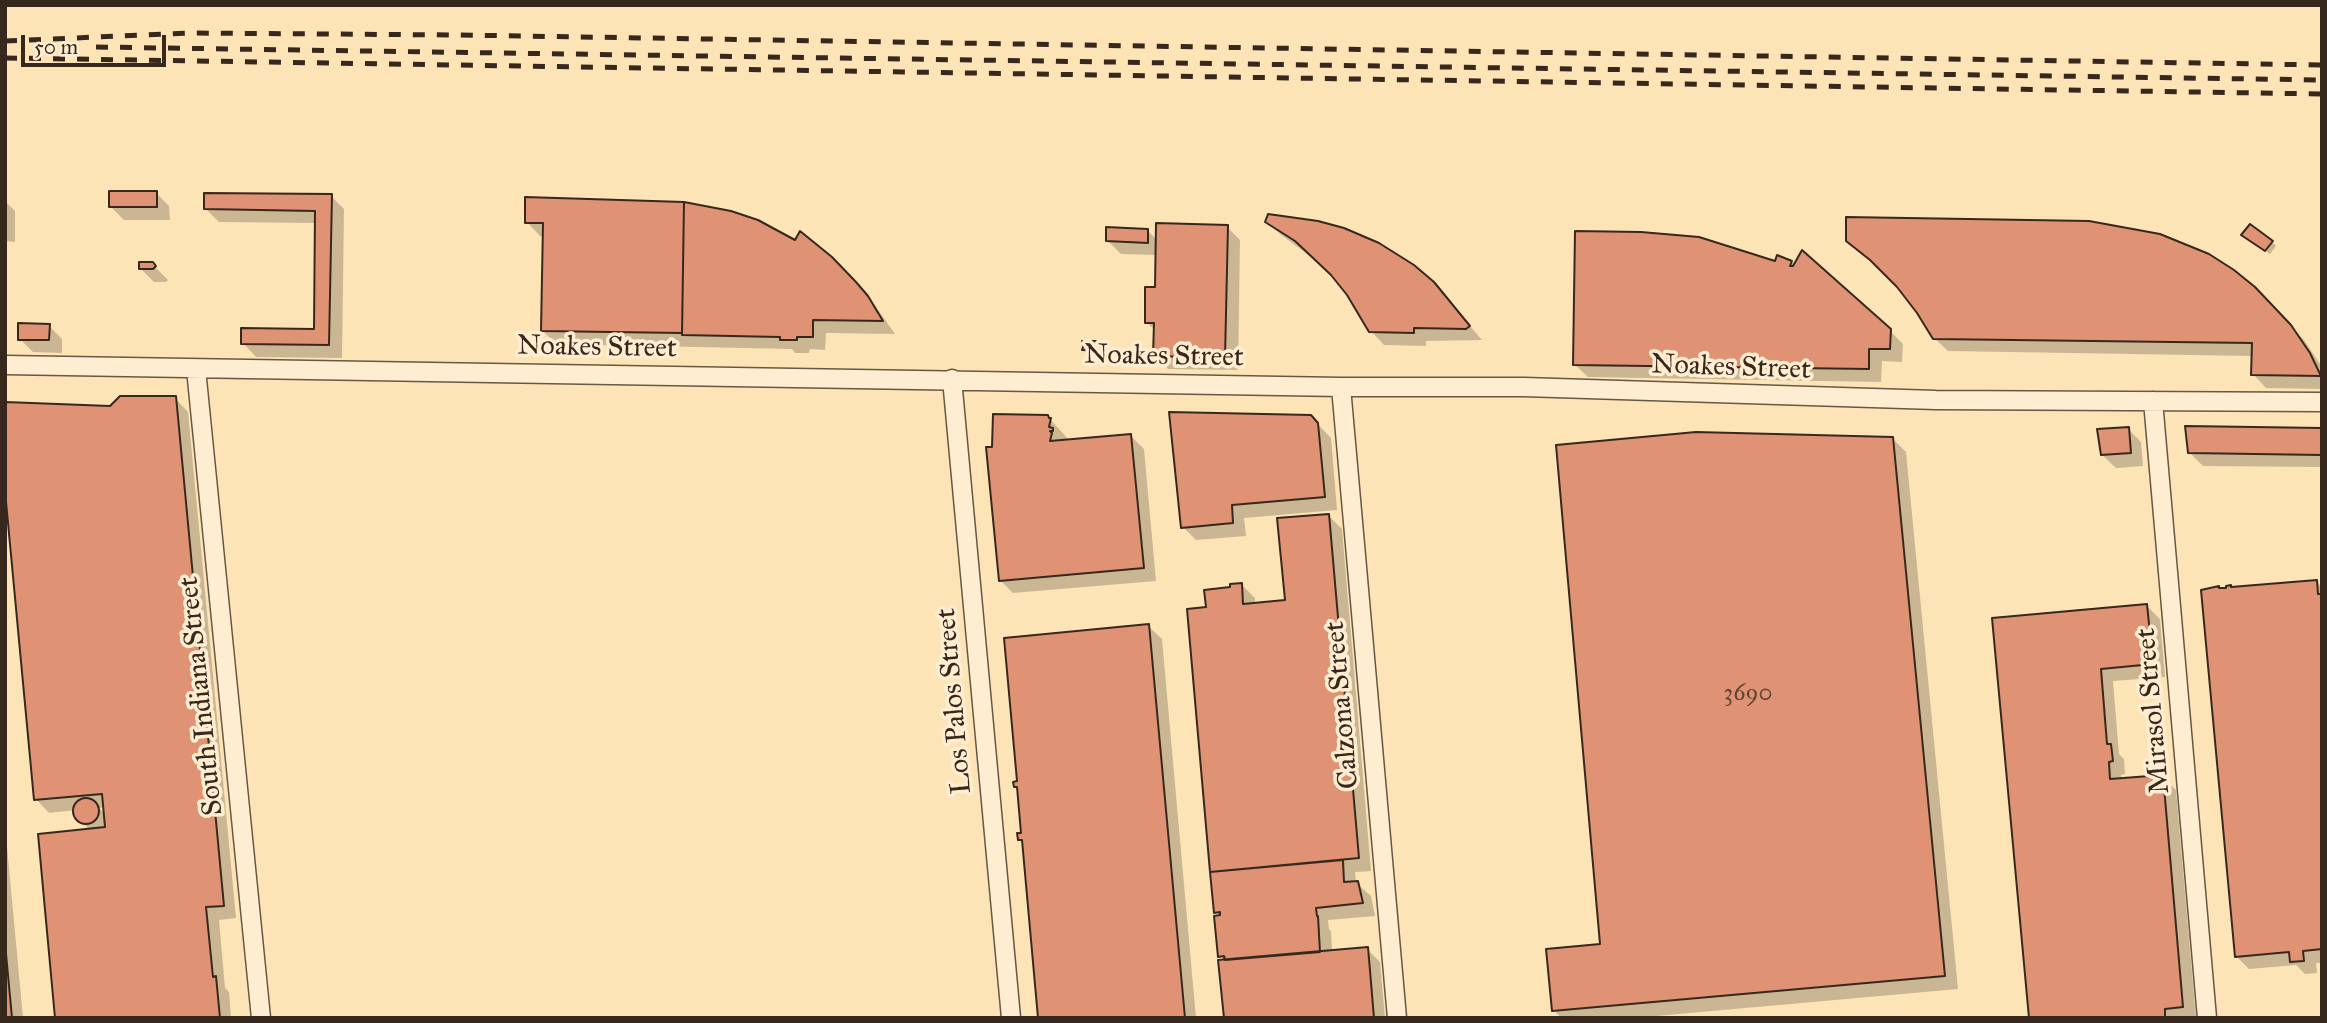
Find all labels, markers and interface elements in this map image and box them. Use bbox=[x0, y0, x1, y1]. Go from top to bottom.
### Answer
scale bar bbox=[24, 21, 170, 65]
text: 50 m bbox=[34, 34, 78, 60]
street label: Noakes Street bbox=[517, 330, 677, 366]
street label: Noakes Street bbox=[1084, 339, 1244, 375]
street label: Noakes Street bbox=[1651, 348, 1811, 388]
street label: South Indiana Street bbox=[173, 575, 231, 817]
street label: Los Palos Street bbox=[930, 607, 980, 795]
street label: Calzona Street bbox=[1319, 620, 1367, 790]
street label: Mirasol Street bbox=[2130, 627, 2178, 795]
house number: 3690 bbox=[1724, 680, 1772, 708]

